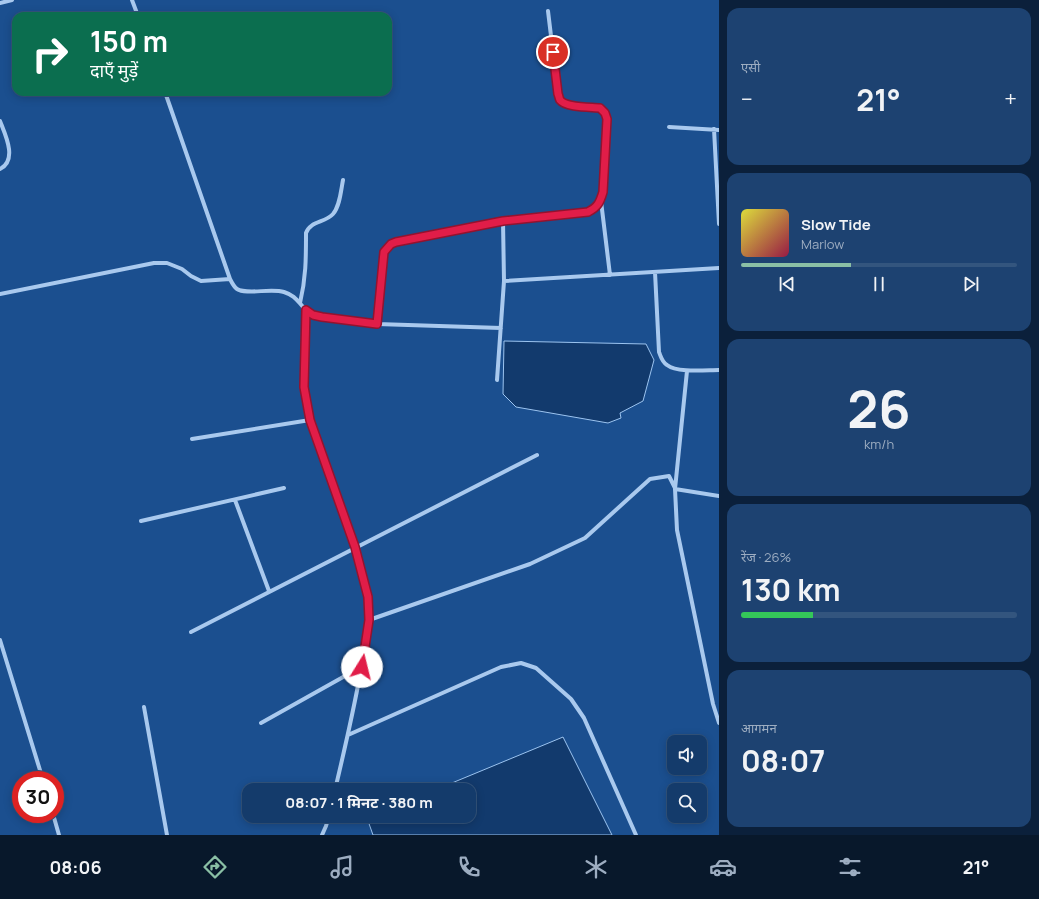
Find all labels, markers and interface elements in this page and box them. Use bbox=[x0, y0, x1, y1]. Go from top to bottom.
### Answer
text: 150 m bbox=[90, 22, 168, 60]
icon: right bbox=[24, 28, 76, 80]
pin bbox=[536, 35, 570, 69]
icon: arrive bbox=[542, 41, 564, 63]
text: दाएँ मुड़ें bbox=[90, 58, 138, 82]
text: एसी bbox=[741, 58, 760, 76]
text: 21° bbox=[856, 79, 901, 120]
text: − bbox=[741, 84, 753, 114]
text: + bbox=[1004, 84, 1017, 114]
text: Slow Tide bbox=[801, 214, 871, 235]
text: Marlow bbox=[801, 235, 844, 253]
icon: previous bbox=[776, 273, 798, 295]
icon: pause bbox=[868, 273, 890, 295]
icon: next bbox=[960, 273, 982, 295]
text: 26 bbox=[847, 373, 911, 444]
text: km/h bbox=[864, 435, 894, 453]
text: रेंज · 26% bbox=[741, 548, 791, 566]
text: 130 km bbox=[741, 569, 840, 610]
position arrow bbox=[341, 646, 383, 688]
text: आगमन bbox=[741, 719, 777, 737]
map controls bbox=[667, 735, 707, 823]
button: sound bbox=[667, 735, 707, 775]
text: 08:07 bbox=[741, 740, 825, 781]
speed limit sign: 30 bbox=[12, 771, 64, 823]
button: search bbox=[667, 783, 707, 823]
text: 08:07 · 1 मिनट · 380 m bbox=[285, 792, 433, 813]
icon: directions bbox=[201, 853, 229, 881]
icon: music bbox=[328, 853, 356, 881]
icon: phone bbox=[455, 853, 483, 881]
icon: climate bbox=[582, 853, 610, 881]
icon: car bbox=[709, 853, 737, 881]
icon: filters bbox=[836, 853, 864, 881]
text: 08:06 bbox=[50, 855, 102, 879]
text: 21° bbox=[963, 855, 989, 879]

